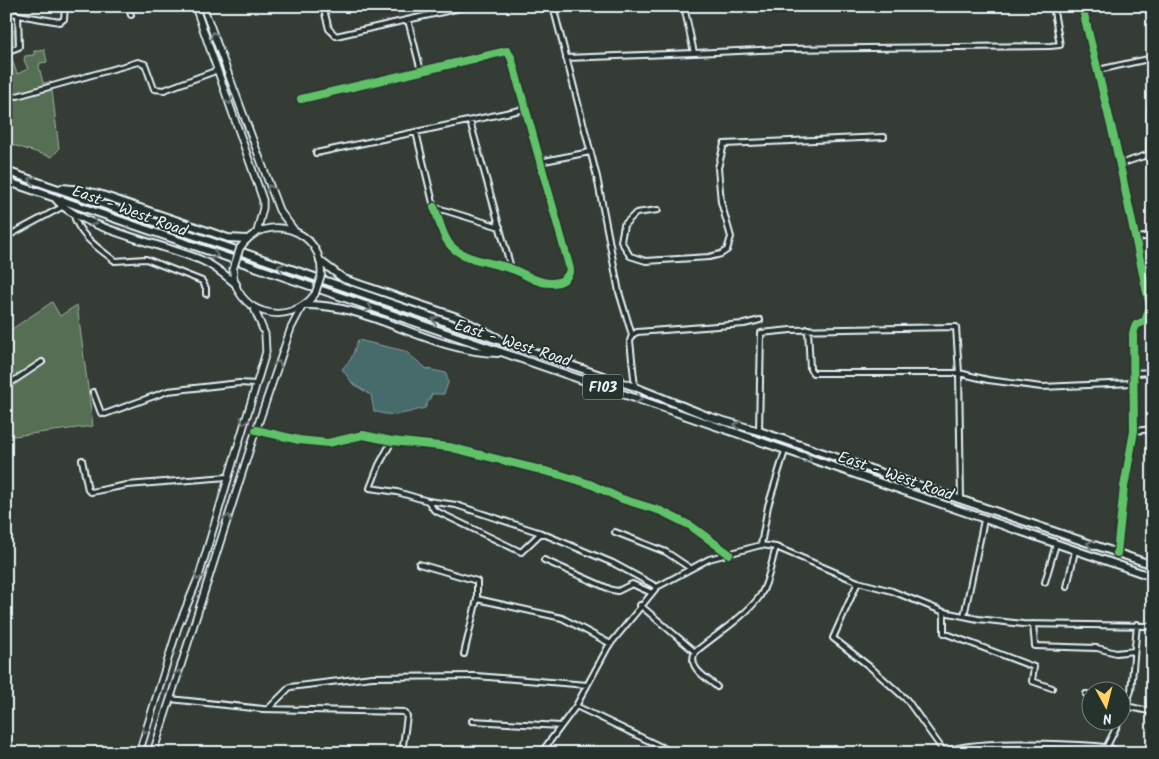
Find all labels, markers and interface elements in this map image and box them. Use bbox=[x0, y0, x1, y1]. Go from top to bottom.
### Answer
one-way arrow bbox=[209, 32, 219, 40]
one-way arrow bbox=[223, 97, 233, 105]
one-way arrow bbox=[29, 175, 37, 185]
street label: East - West Road bbox=[68, 179, 192, 244]
one-way arrow bbox=[266, 184, 276, 192]
one-way arrow bbox=[90, 216, 98, 226]
one-way arrow bbox=[210, 249, 219, 259]
one-way arrow bbox=[278, 263, 286, 273]
one-way arrow bbox=[364, 302, 372, 312]
street label: East - West Road bbox=[451, 313, 575, 374]
one-way arrow bbox=[431, 316, 440, 326]
one-way arrow bbox=[273, 360, 283, 368]
road number: F103 bbox=[583, 374, 623, 400]
one-way arrow bbox=[634, 393, 642, 403]
one-way arrow bbox=[240, 416, 250, 425]
one-way arrow bbox=[733, 420, 741, 431]
street label: East - West Road bbox=[834, 445, 958, 508]
one-way arrow bbox=[804, 453, 812, 463]
one-way arrow bbox=[223, 515, 233, 523]
one-way arrow bbox=[1086, 540, 1095, 550]
one-way arrow bbox=[194, 572, 204, 580]
one-way arrow bbox=[173, 669, 183, 678]
north arrow bbox=[1082, 682, 1132, 732]
text: N bbox=[1102, 706, 1113, 729]
one-way arrow bbox=[141, 726, 151, 734]

